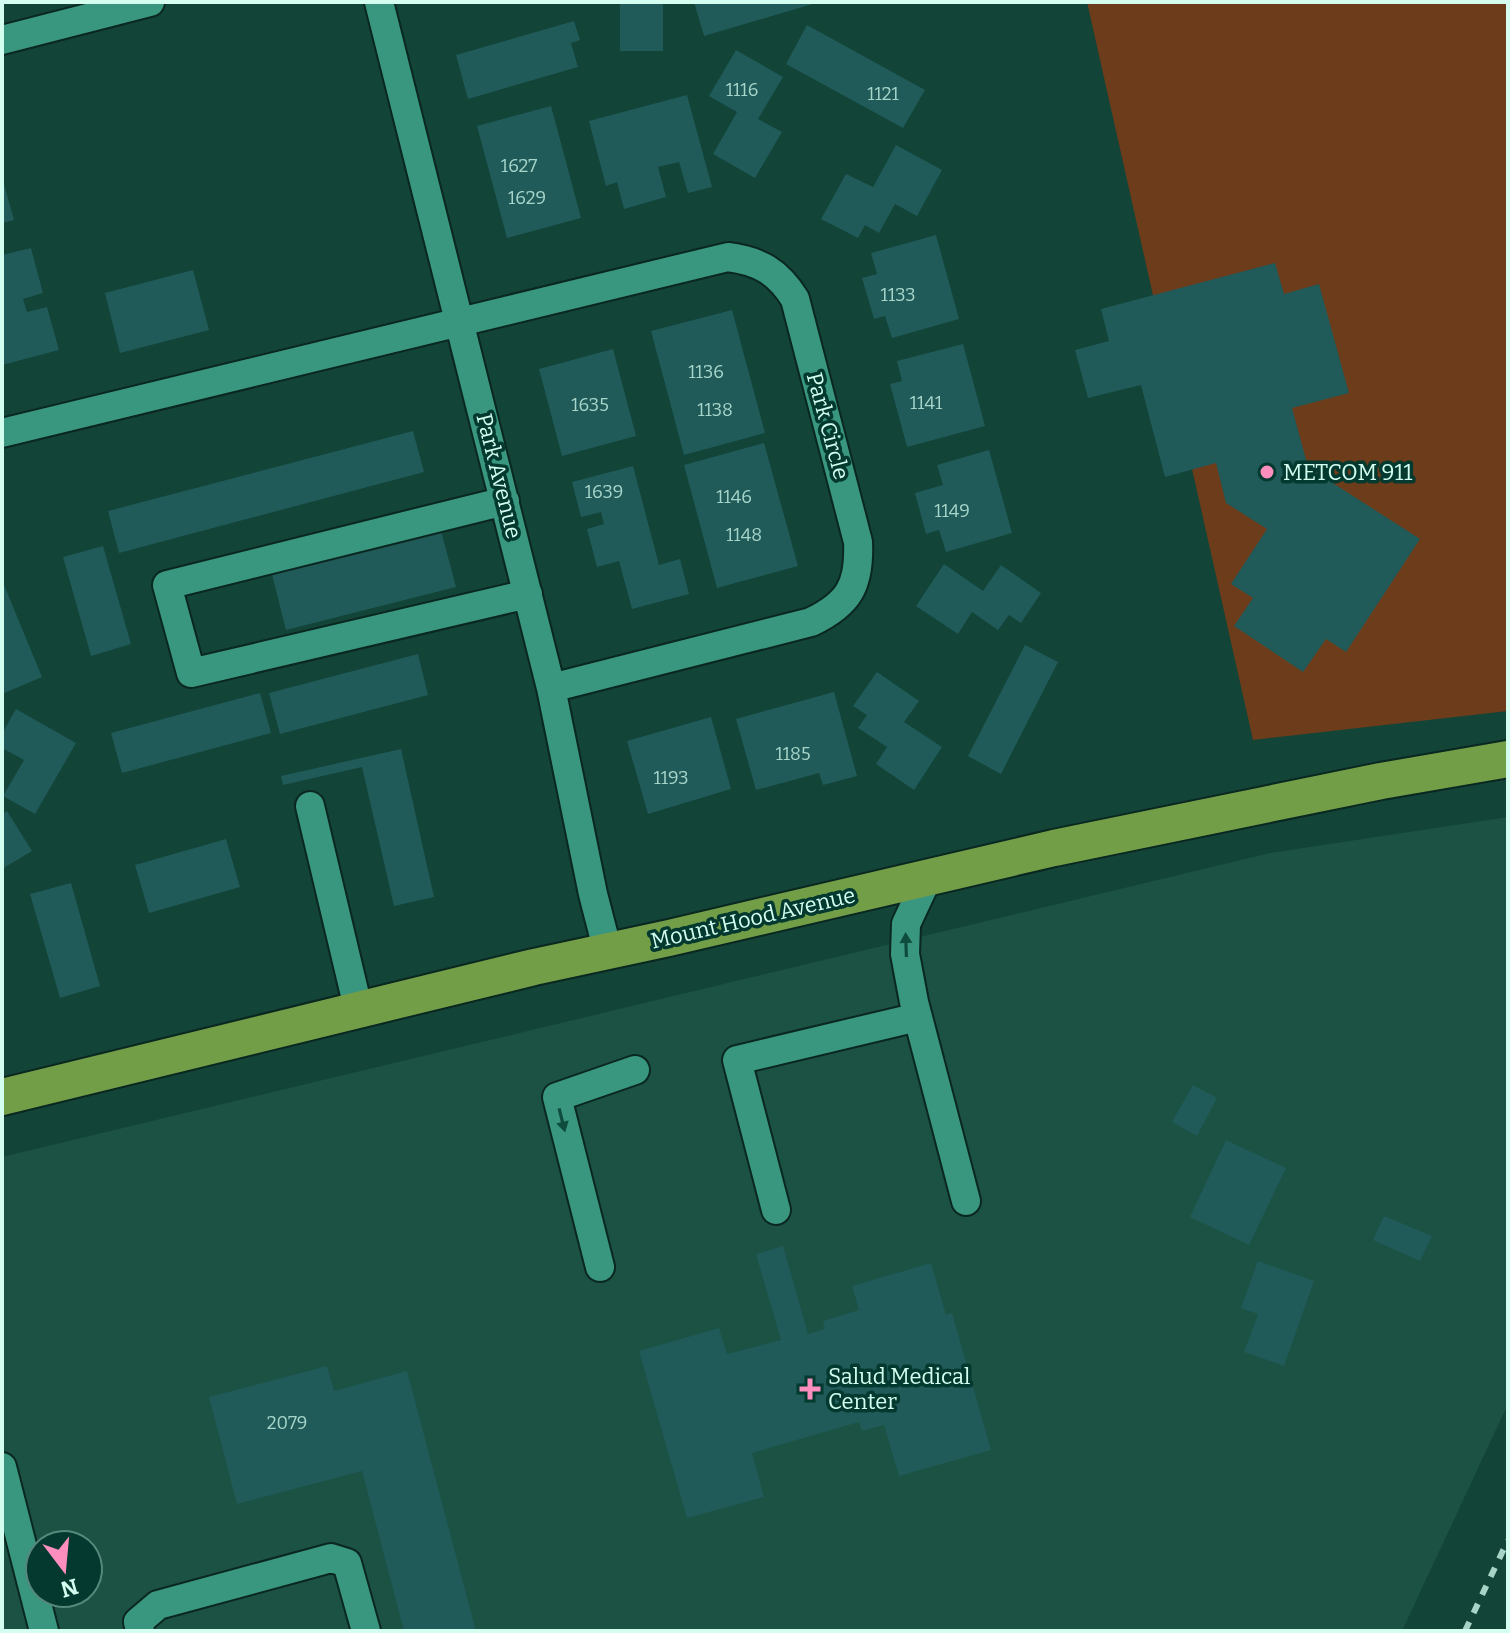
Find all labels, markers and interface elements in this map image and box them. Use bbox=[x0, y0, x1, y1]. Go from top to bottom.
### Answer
house number: 1116 bbox=[726, 79, 758, 101]
house number: 1121 bbox=[867, 83, 900, 105]
house number: 1627 bbox=[501, 155, 537, 177]
house number: 1629 bbox=[508, 187, 546, 209]
house number: 1133 bbox=[881, 284, 915, 306]
house number: 1136 bbox=[688, 361, 724, 383]
street label: Park Circle bbox=[801, 370, 855, 482]
house number: 1141 bbox=[910, 392, 943, 414]
house number: 1635 bbox=[571, 394, 609, 416]
house number: 1138 bbox=[697, 399, 733, 421]
street label: Park Avenue bbox=[470, 411, 528, 541]
place label: METCOM 911 bbox=[1283, 459, 1412, 486]
marker: METCOM 911 bbox=[1258, 463, 1276, 481]
house number: 1639 bbox=[585, 481, 623, 503]
house number: 1146 bbox=[716, 486, 752, 508]
house number: 1149 bbox=[934, 500, 970, 522]
house number: 1148 bbox=[726, 524, 762, 546]
house number: 1185 bbox=[775, 743, 811, 765]
house number: 1193 bbox=[653, 767, 689, 789]
street label: Mount Hood Avenue bbox=[648, 881, 858, 955]
one-way arrow bbox=[900, 932, 912, 957]
one-way arrow bbox=[557, 1107, 569, 1132]
place label: Salud Medical Center bbox=[828, 1363, 970, 1415]
marker: Salud Medical Center bbox=[799, 1378, 821, 1400]
house number: 2079 bbox=[267, 1412, 307, 1434]
north arrow bbox=[24, 1529, 104, 1609]
text: N bbox=[57, 1572, 81, 1603]

